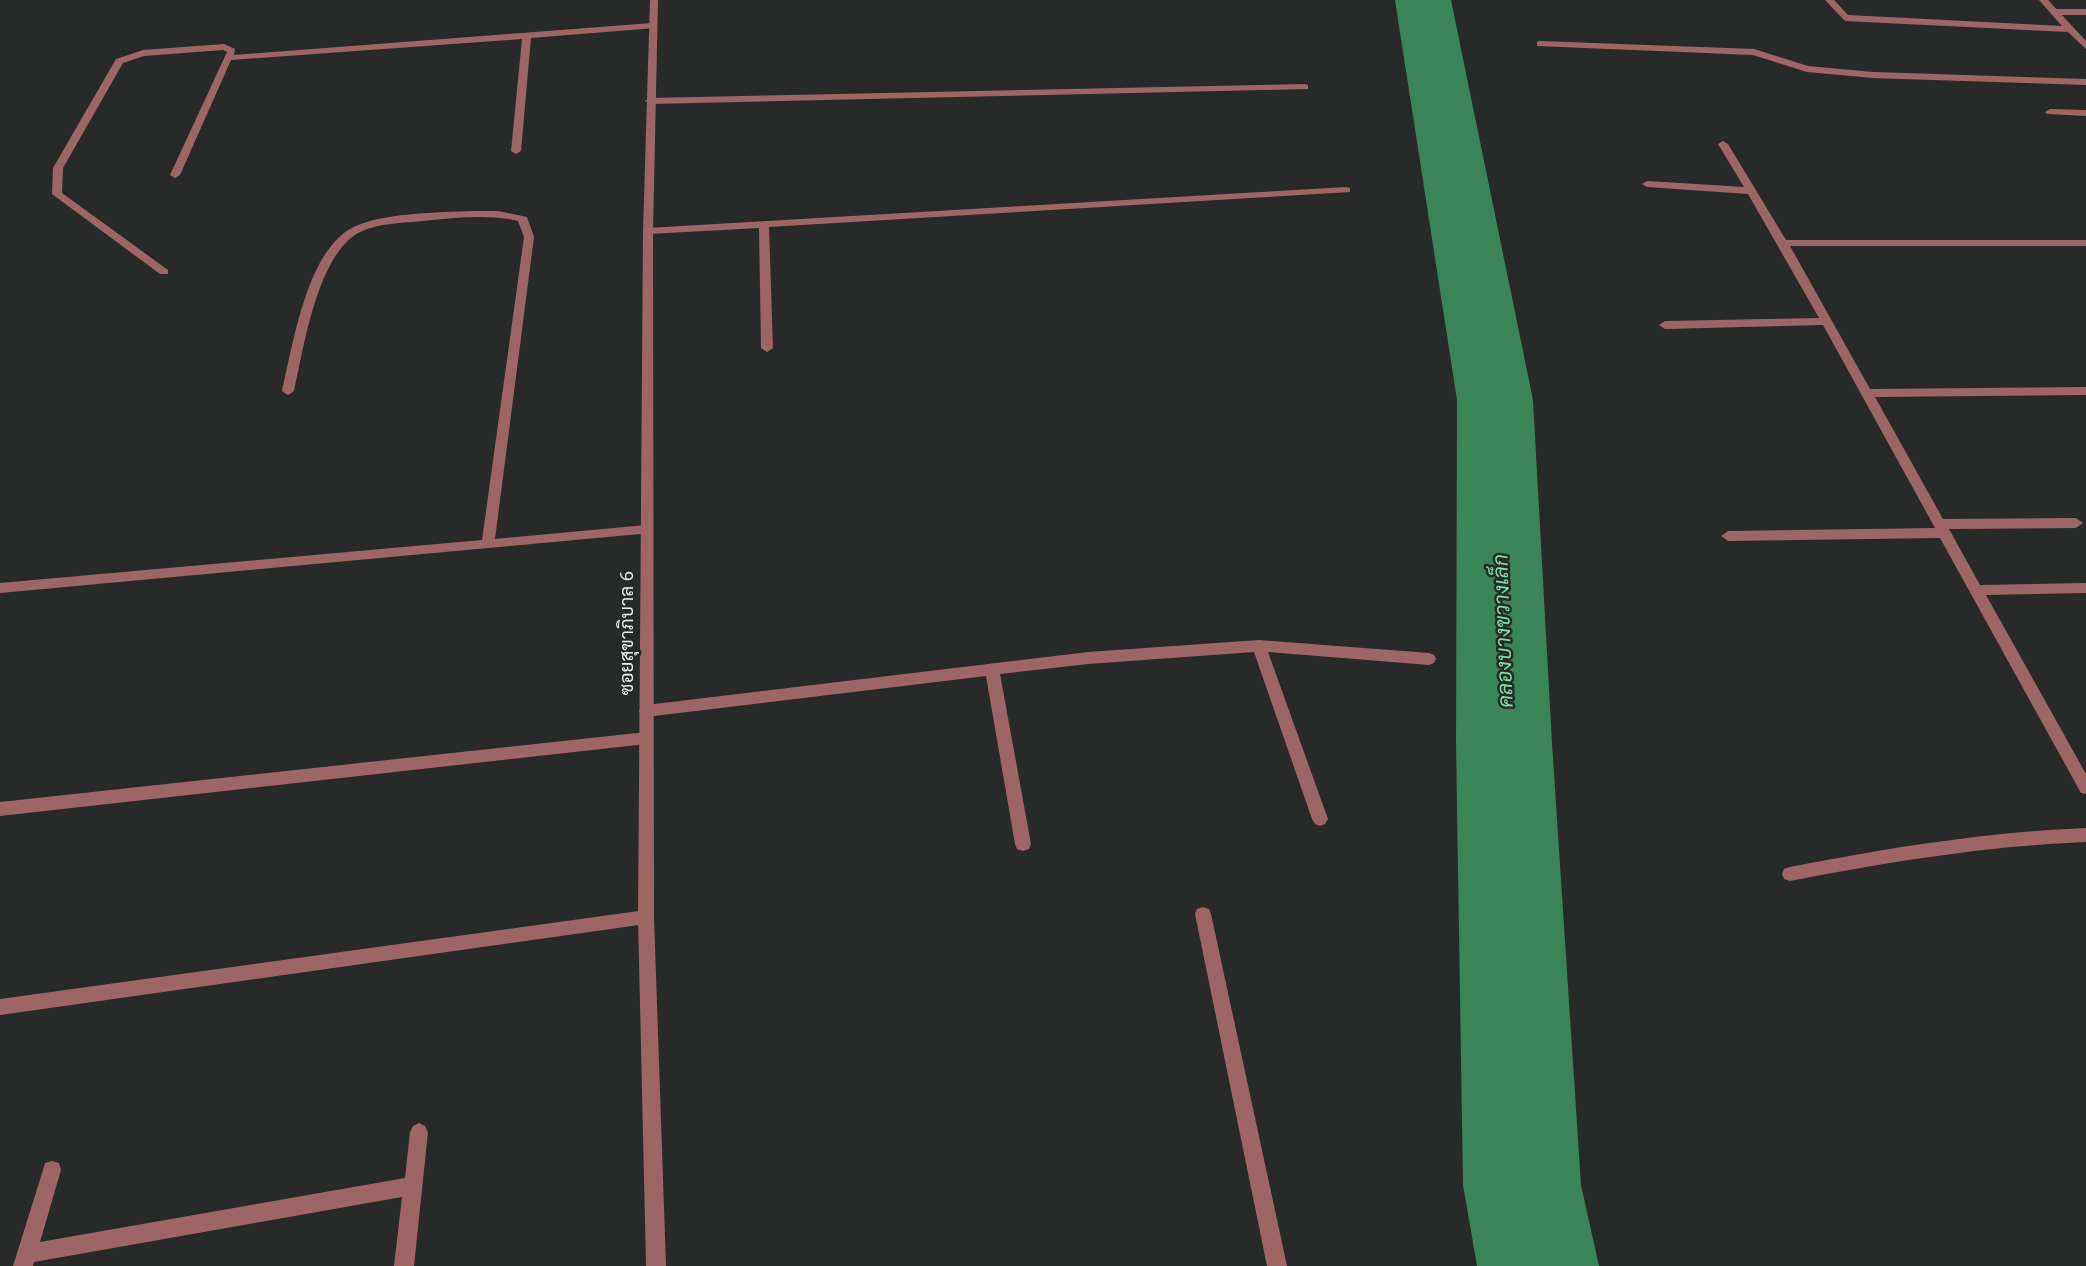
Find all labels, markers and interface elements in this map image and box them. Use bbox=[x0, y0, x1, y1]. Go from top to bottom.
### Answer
water label: คลองบางขวางเล็ก bbox=[1488, 554, 1518, 708]
street label: ซอยสุขาภิบาล 6 bbox=[616, 571, 638, 695]

